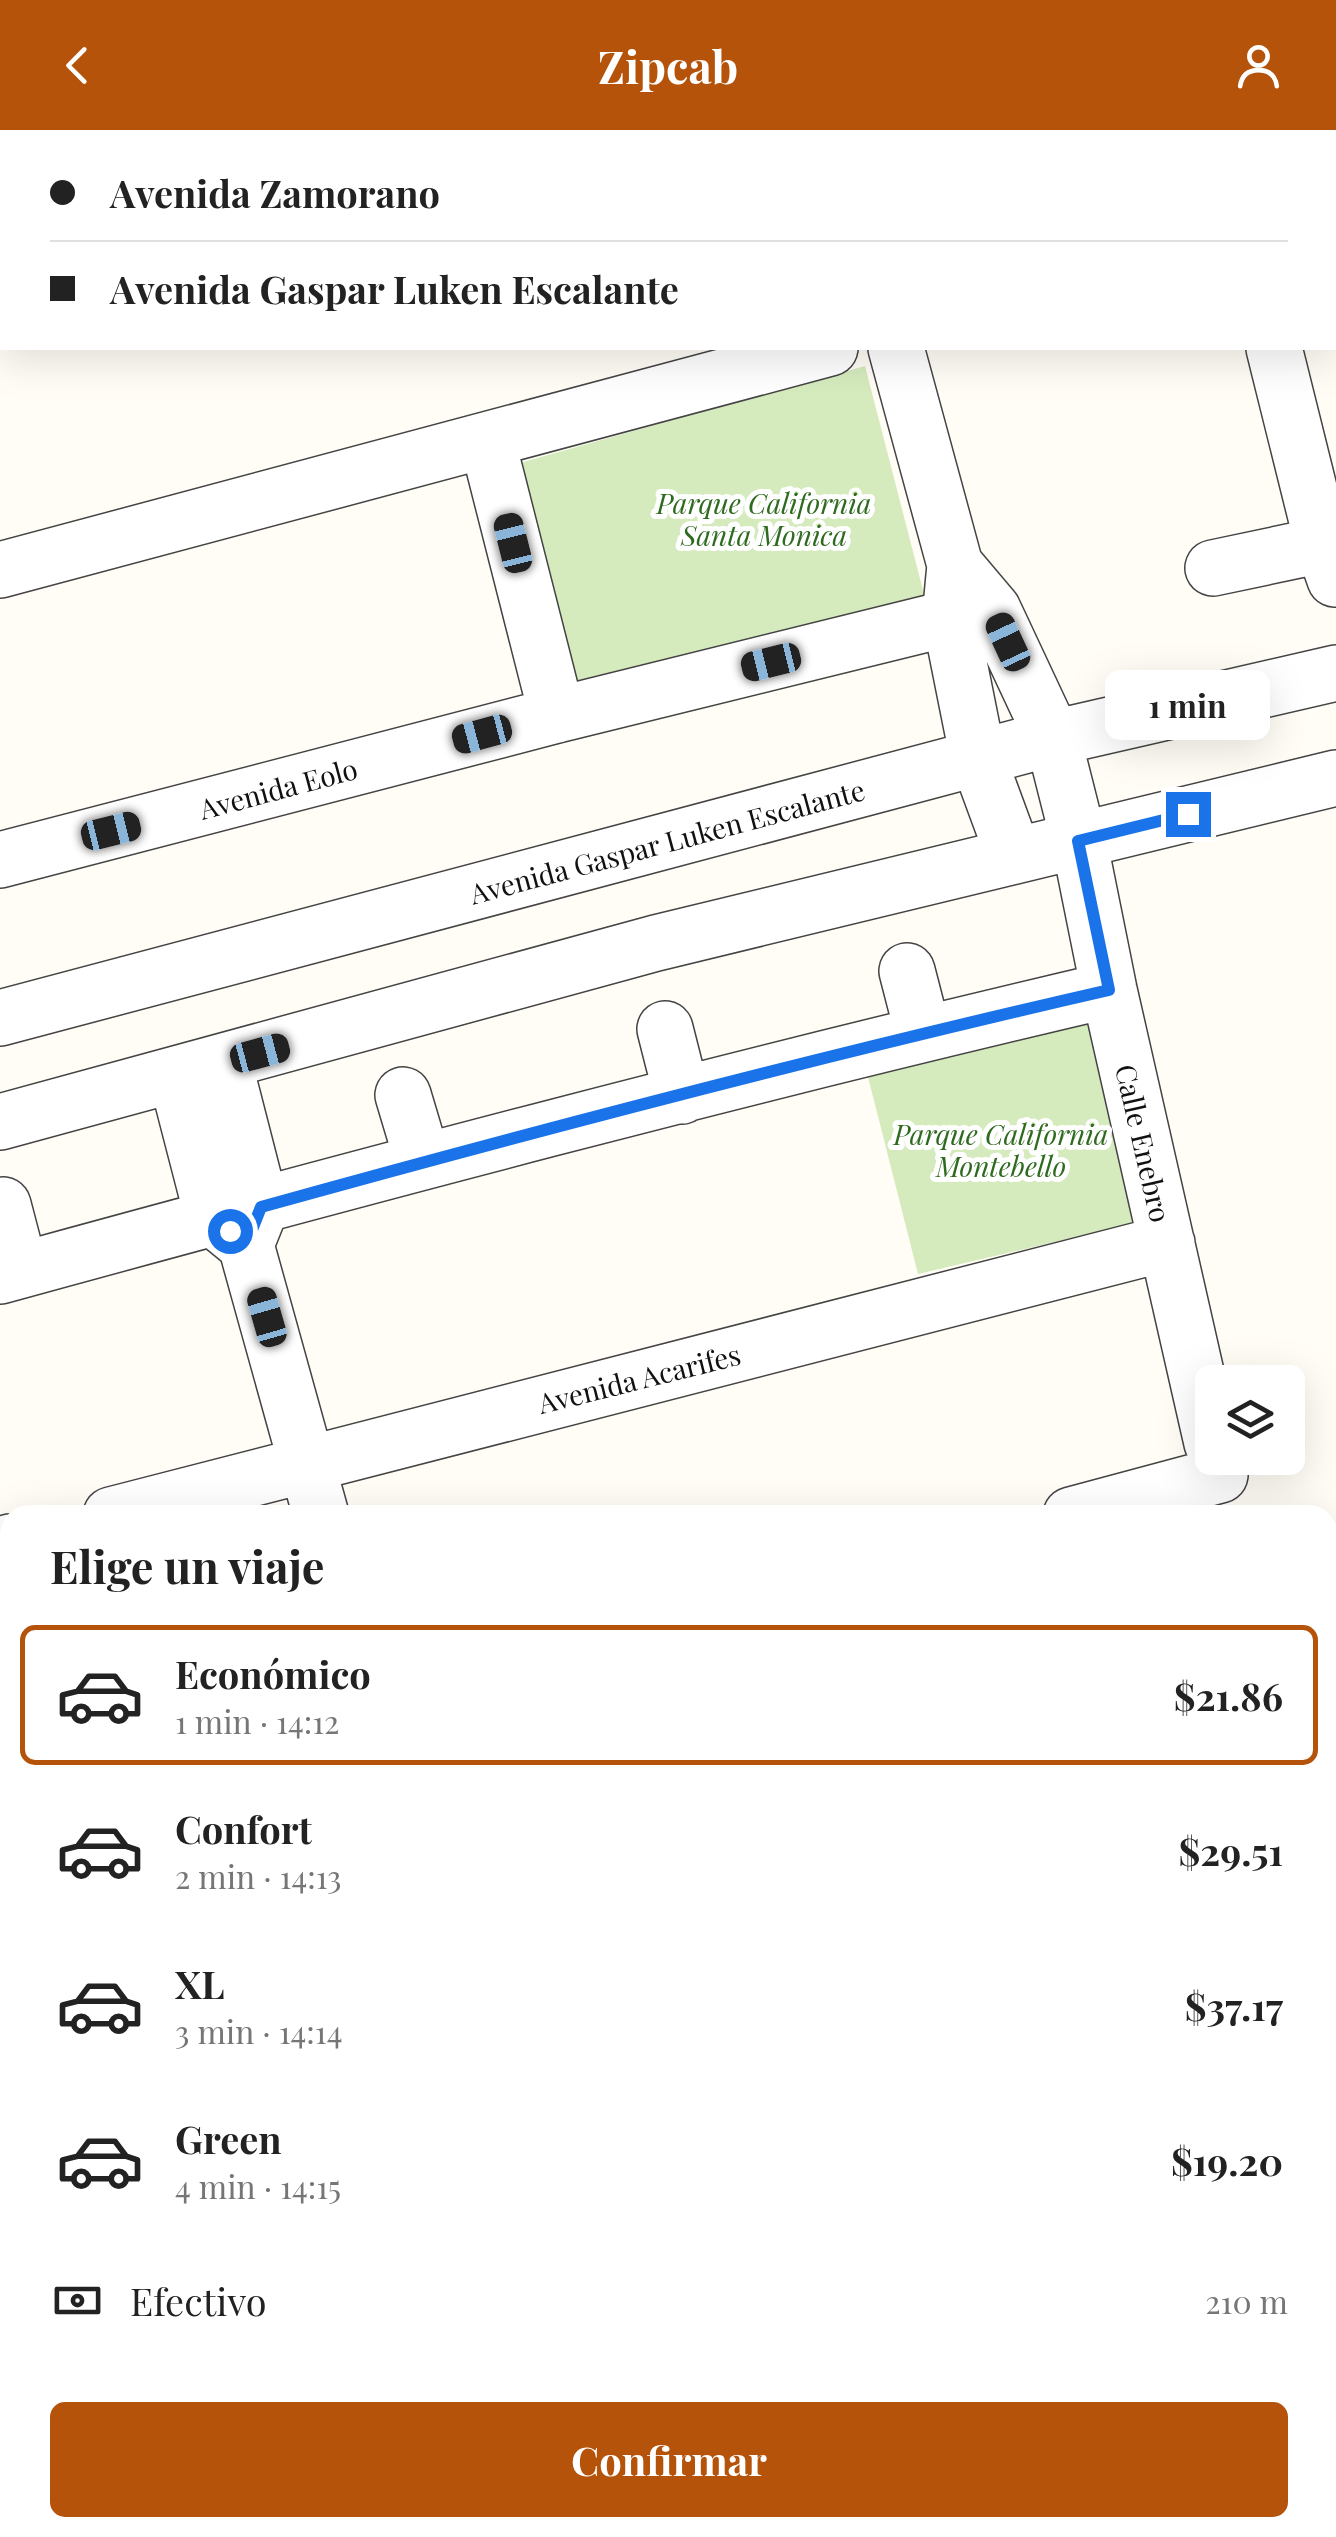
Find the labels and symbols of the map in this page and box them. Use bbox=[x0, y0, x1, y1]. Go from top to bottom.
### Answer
park label: Parque California Santa Monica bbox=[656, 484, 871, 553]
car bbox=[491, 510, 535, 576]
car bbox=[982, 608, 1034, 676]
car bbox=[738, 640, 804, 684]
callout: 1 min bbox=[1106, 669, 1270, 739]
car bbox=[449, 712, 515, 756]
street label: Avenida Eolo bbox=[194, 749, 361, 827]
street label: Avenida Gaspar Luken Escalante bbox=[465, 770, 868, 912]
route end bbox=[1166, 792, 1211, 837]
car bbox=[78, 809, 144, 853]
car bbox=[227, 1031, 293, 1075]
street label: Calle Enebro bbox=[1108, 1060, 1180, 1226]
park label: Parque California Montebello bbox=[893, 1115, 1108, 1184]
route start bbox=[208, 1209, 253, 1254]
car bbox=[244, 1284, 290, 1350]
street label: Avenida Acarifes bbox=[533, 1335, 744, 1421]

